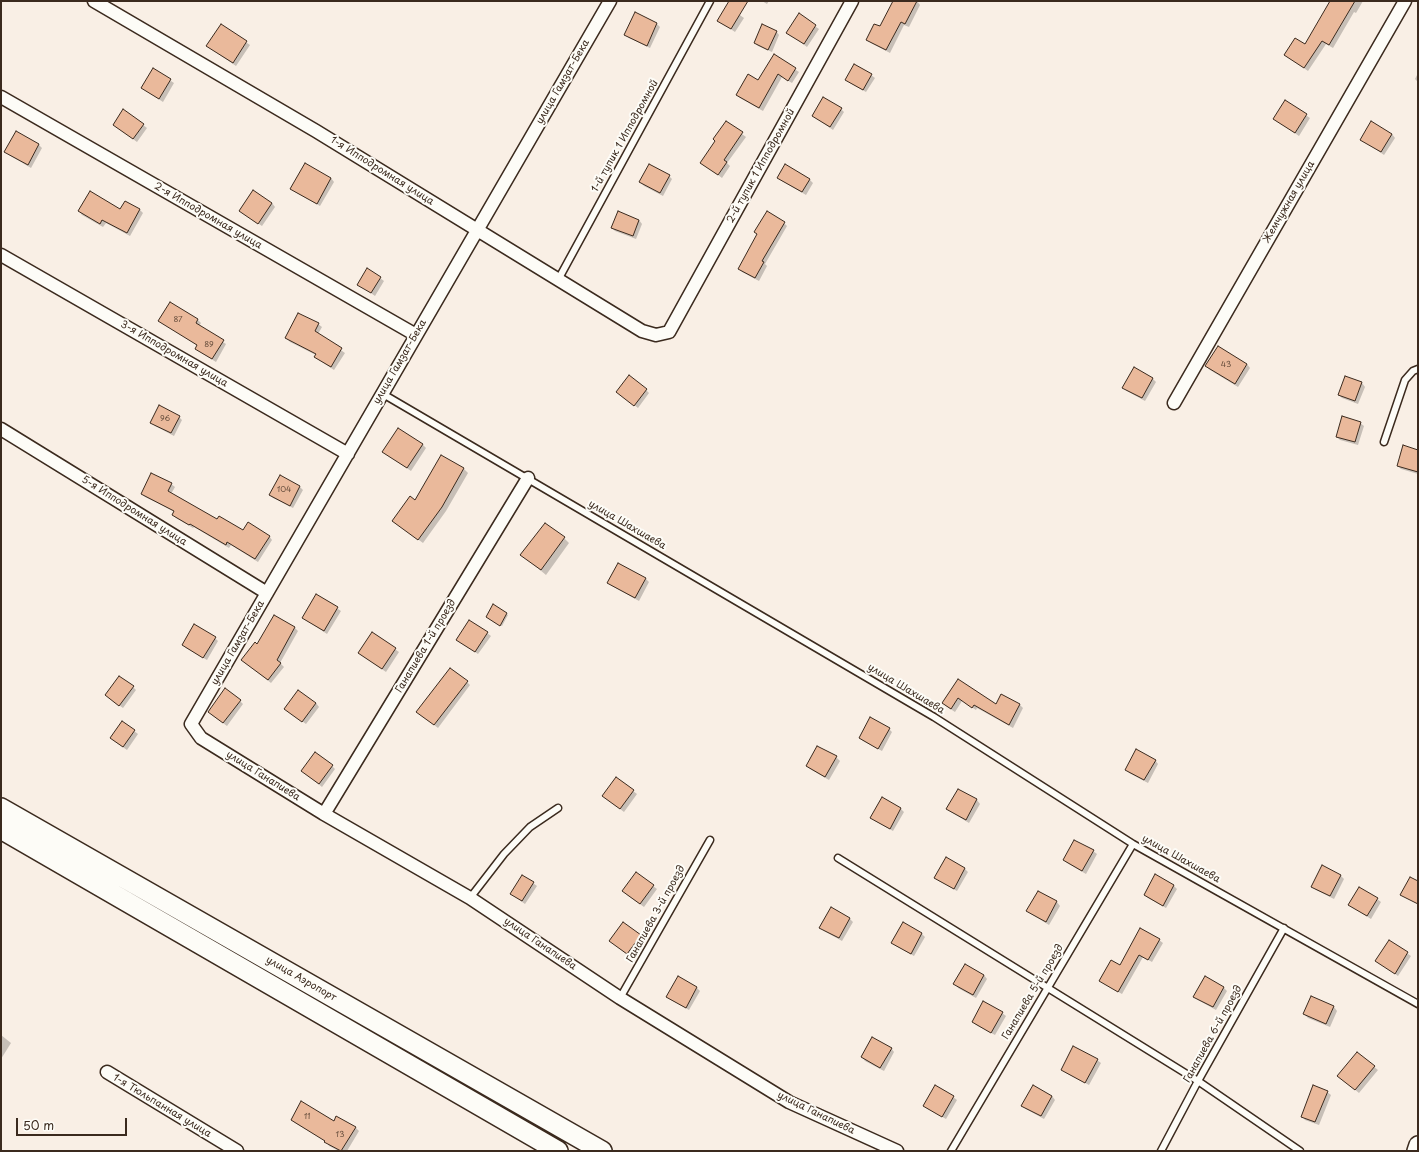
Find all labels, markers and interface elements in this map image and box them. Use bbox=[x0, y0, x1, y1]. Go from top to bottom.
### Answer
street label: улица Гамзат-Бека bbox=[534, 38, 592, 126]
street label: 1-й тупик 1 Ипподромной bbox=[589, 78, 661, 194]
street label: 2-й тупик 1 Ипподромной bbox=[724, 107, 798, 225]
street label: 1-я Ипподромная улица bbox=[328, 134, 436, 208]
street label: Жемчужная улица bbox=[1261, 159, 1317, 245]
street label: 2-я Ипподромная улица bbox=[152, 180, 264, 252]
house number: 87 bbox=[173, 315, 183, 325]
street label: 3-я Ипподромная улица bbox=[118, 318, 230, 390]
street label: улица Гамзат-Бека bbox=[371, 318, 429, 406]
house number: 89 bbox=[204, 340, 214, 350]
house number: 43 bbox=[1221, 360, 1231, 370]
house number: 96 bbox=[160, 414, 170, 424]
street label: 5-я Ипподромная улица bbox=[79, 474, 189, 548]
house number: 104 bbox=[277, 485, 291, 495]
street label: улица Шахшаева bbox=[586, 498, 668, 552]
street label: Ганапиева 1-й проезд bbox=[393, 597, 459, 695]
street label: улица Гамзат-Бека bbox=[209, 599, 267, 687]
street label: улица Шахшаева bbox=[865, 661, 947, 717]
street label: улица Ганапиева bbox=[224, 748, 302, 804]
street label: улица Шахшаева bbox=[1140, 833, 1222, 885]
street label: Ганапиева 3-й проезд bbox=[624, 863, 688, 965]
street label: улица Ганапиева bbox=[502, 915, 578, 973]
street label: Ганапиева 5-й проезд bbox=[1000, 942, 1066, 1042]
street label: улица Аэропорт bbox=[264, 954, 338, 1004]
street label: Ганапиева 6-й проезд bbox=[1181, 983, 1245, 1085]
street label: 1-я Тюльпанная улица bbox=[111, 1072, 213, 1140]
street label: улица Ганапиева bbox=[775, 1089, 857, 1137]
scale bar bbox=[18, 1110, 129, 1136]
house number: 11 bbox=[304, 1112, 310, 1122]
text: 50 m bbox=[23, 1116, 54, 1134]
house number: 13 bbox=[336, 1130, 344, 1140]

